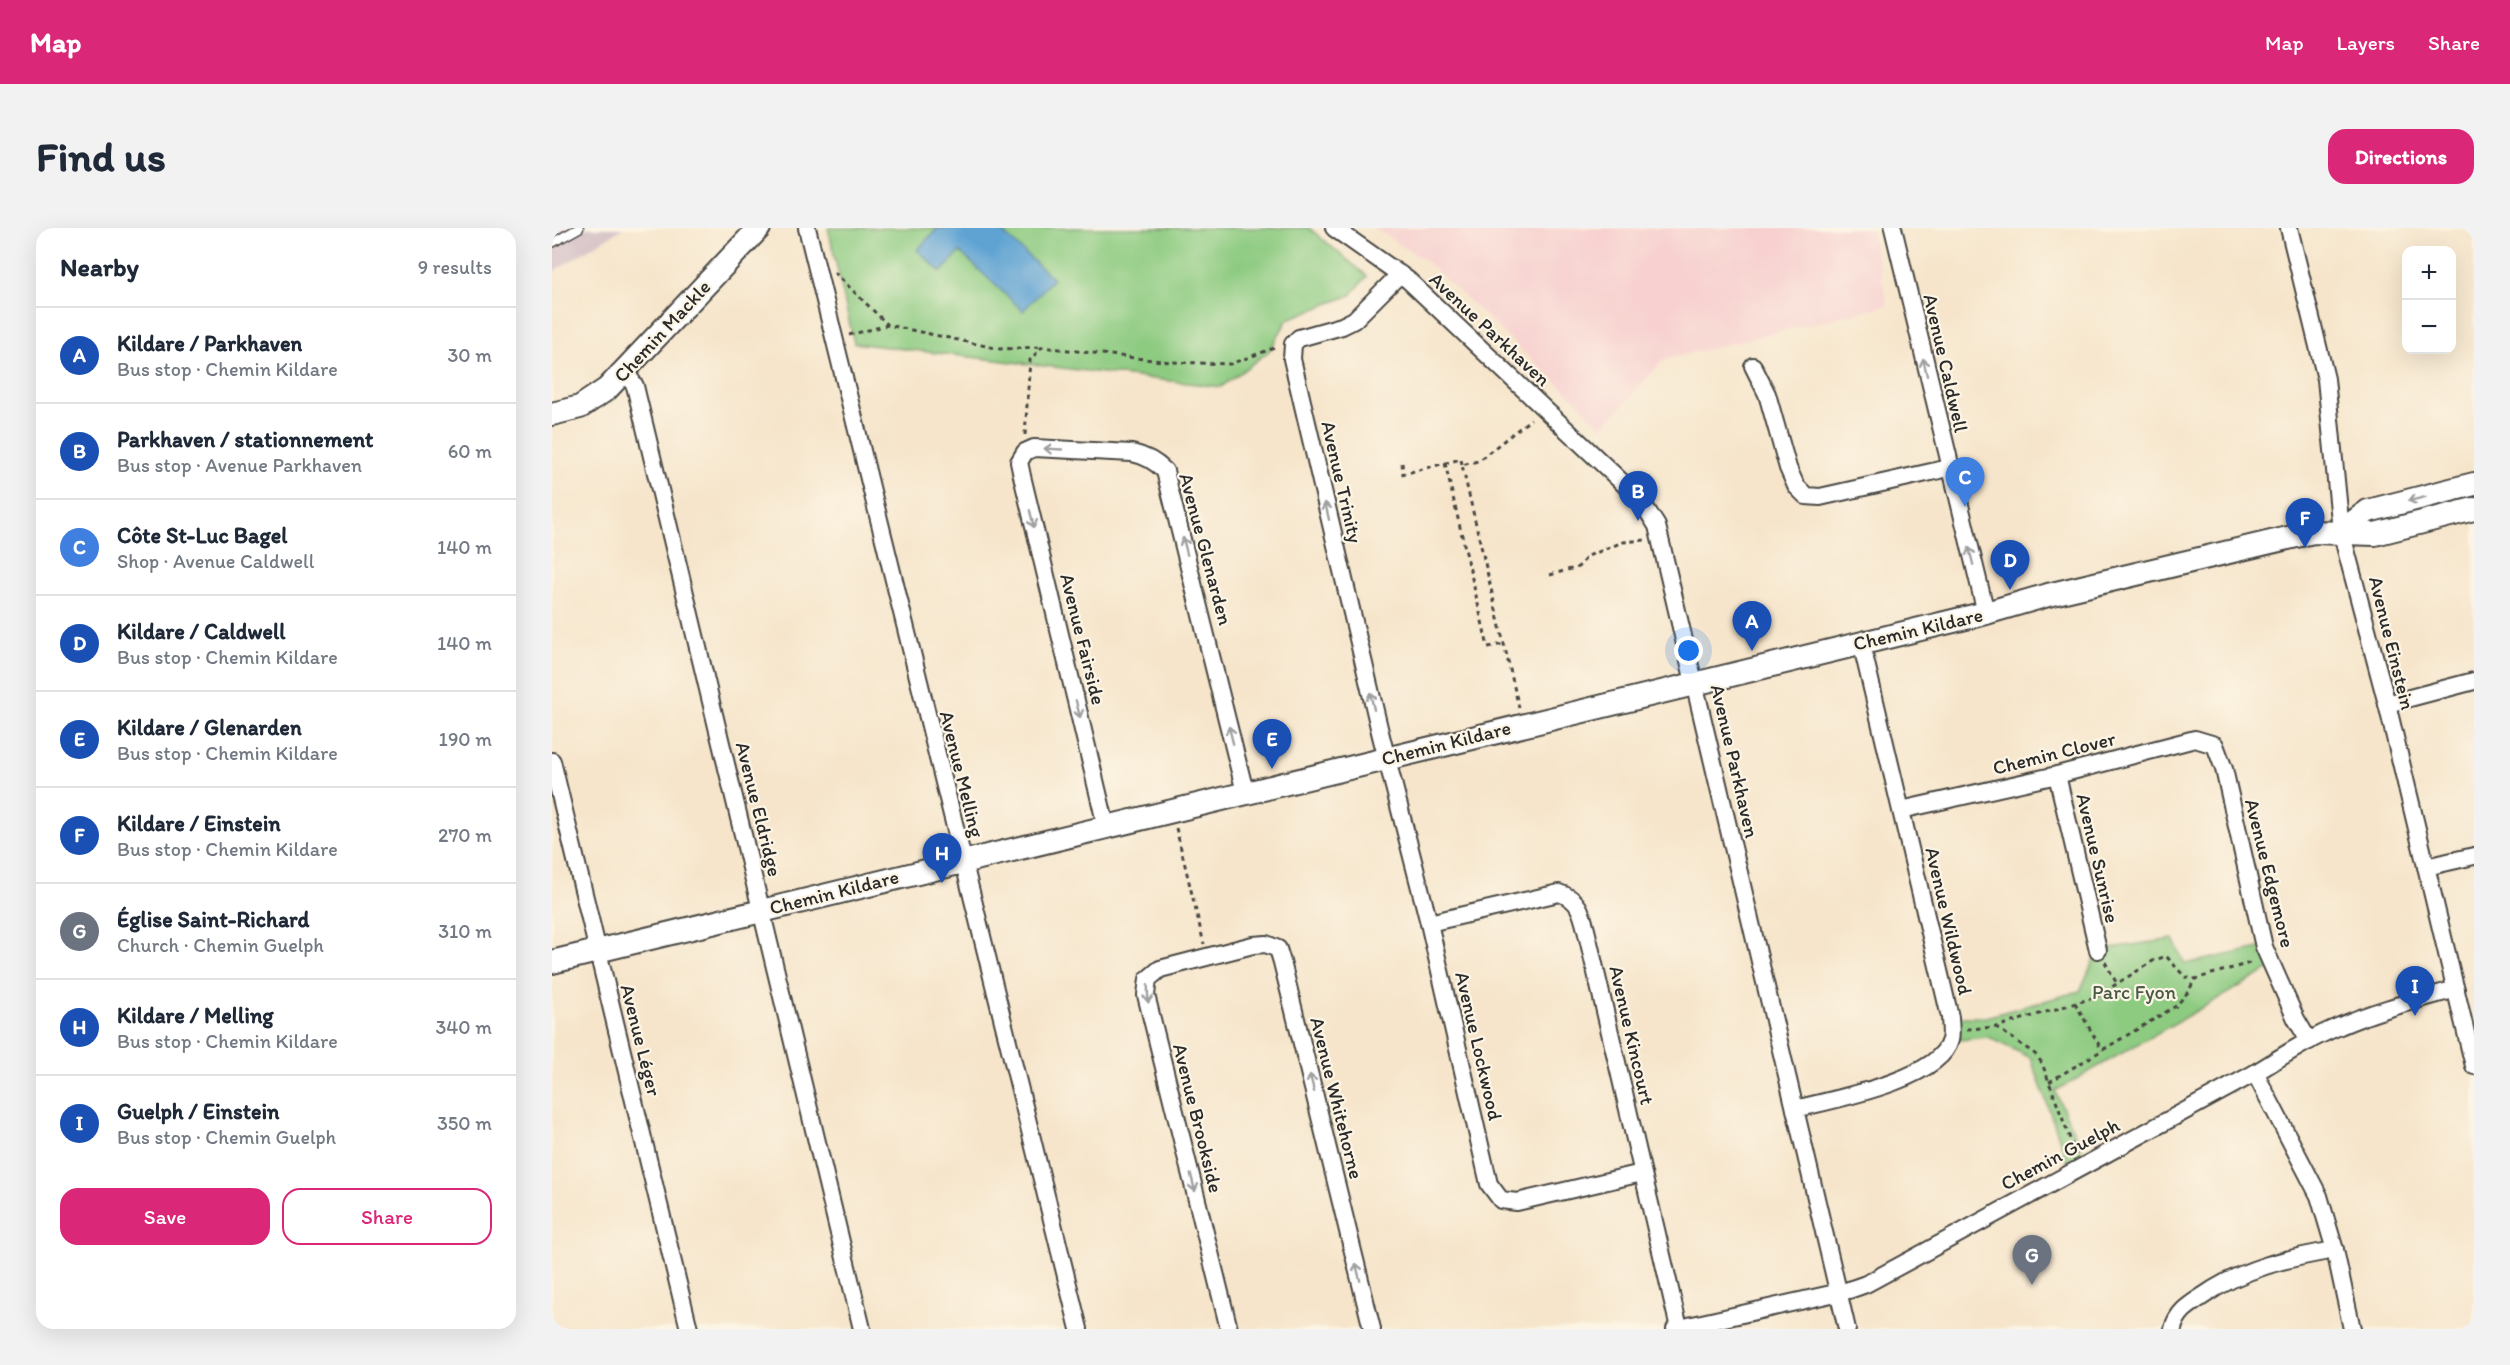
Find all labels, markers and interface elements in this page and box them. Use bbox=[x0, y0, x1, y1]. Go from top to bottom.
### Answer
text: Map bbox=[30, 25, 81, 59]
text: Map bbox=[2265, 30, 2304, 55]
text: Layers bbox=[2337, 30, 2395, 55]
text: Share bbox=[2428, 30, 2480, 55]
button: Directions bbox=[2328, 129, 2474, 184]
text: Find us bbox=[36, 131, 166, 182]
map controls bbox=[2402, 246, 2456, 354]
button: + bbox=[2402, 246, 2456, 300]
text: Nearby bbox=[60, 251, 139, 283]
text: 9 results bbox=[418, 255, 492, 279]
street label: Avenue Parkhaven bbox=[1424, 267, 1556, 391]
street label: Chemin Mackle bbox=[609, 275, 715, 387]
street label: Avenue Caldwell bbox=[1918, 291, 1974, 435]
button: − bbox=[2402, 300, 2456, 354]
text: Kildare / Parkhaven bbox=[117, 330, 302, 357]
text: A bbox=[73, 343, 86, 367]
text: 30 m bbox=[447, 343, 492, 367]
text: Bus stop · Chemin Kildare bbox=[117, 357, 338, 381]
one-way arrow bbox=[1919, 357, 1931, 376]
street label: Avenue Trinity bbox=[1316, 419, 1368, 546]
text: Parkhaven / stationnement bbox=[117, 426, 373, 453]
text: B bbox=[73, 439, 86, 463]
text: 60 m bbox=[448, 439, 492, 463]
one-way arrow bbox=[1044, 443, 1064, 454]
text: Bus stop · Avenue Parkhaven bbox=[117, 453, 362, 477]
pin: C bbox=[1946, 458, 1984, 507]
street label: Avenue Glenarden bbox=[1174, 470, 1238, 628]
pin: B bbox=[1618, 472, 1658, 521]
one-way arrow bbox=[2408, 493, 2427, 505]
pin: F bbox=[2286, 498, 2324, 548]
one-way arrow bbox=[1321, 502, 1333, 521]
one-way arrow bbox=[1027, 509, 1038, 528]
text: Côte St-Luc Bagel bbox=[117, 522, 287, 549]
text: C bbox=[73, 535, 86, 559]
text: 140 m bbox=[437, 535, 492, 559]
one-way arrow bbox=[1179, 536, 1191, 555]
pin: D bbox=[1990, 540, 2030, 590]
one-way arrow bbox=[1965, 547, 1977, 566]
text: Shop · Avenue Caldwell bbox=[117, 549, 314, 573]
street label: Avenue Fairside bbox=[1055, 571, 1111, 707]
street label: Avenue Einstein bbox=[2364, 574, 2420, 712]
pin: A bbox=[1732, 602, 1772, 651]
street label: Chemin Kildare bbox=[1851, 602, 1985, 656]
text: Kildare / Caldwell bbox=[117, 618, 286, 645]
text: D bbox=[73, 631, 86, 655]
text: 140 m bbox=[437, 631, 492, 655]
your location bbox=[1674, 636, 1703, 665]
text: Bus stop · Chemin Kildare bbox=[117, 645, 338, 669]
street label: Avenue Parkhaven bbox=[1706, 682, 1764, 840]
one-way arrow bbox=[1366, 691, 1378, 710]
one-way arrow bbox=[1073, 699, 1084, 718]
street label: Avenue Melling bbox=[935, 708, 990, 841]
text: Kildare / Glenarden bbox=[117, 714, 302, 741]
street label: Chemin Kildare bbox=[1379, 715, 1513, 771]
pin: E bbox=[1252, 720, 1292, 769]
one-way arrow bbox=[1225, 726, 1237, 745]
street label: Chemin Clover bbox=[1990, 726, 2118, 780]
text: E bbox=[74, 727, 85, 751]
text: 190 m bbox=[439, 727, 492, 751]
street label: Avenue Eldridge bbox=[731, 739, 787, 879]
text: Bus stop · Chemin Kildare bbox=[117, 741, 338, 765]
street label: Avenue Sunrise bbox=[2071, 791, 2125, 925]
street label: Avenue Edgemore bbox=[2240, 796, 2300, 950]
text: Kildare / Einstein bbox=[117, 810, 281, 837]
text: F bbox=[74, 823, 85, 847]
text: 270 m bbox=[438, 823, 492, 847]
pin: H bbox=[922, 834, 962, 883]
text: Bus stop · Chemin Kildare bbox=[117, 837, 338, 861]
street label: Avenue Wildwood bbox=[1920, 845, 1978, 997]
street label: Chemin Kildare bbox=[767, 864, 901, 920]
text: Église Saint-Richard bbox=[117, 906, 310, 933]
text: G bbox=[73, 919, 86, 943]
text: 310 m bbox=[438, 919, 492, 943]
text: Church · Chemin Guelph bbox=[117, 933, 324, 957]
street label: Avenue Kincourt bbox=[1604, 963, 1660, 1107]
pin: I bbox=[2396, 966, 2434, 1016]
street label: Avenue Lockwood bbox=[1450, 969, 1508, 1123]
park label: Parc Fyon bbox=[2092, 980, 2176, 1004]
street label: Avenue Léger bbox=[616, 982, 666, 1098]
one-way arrow bbox=[1142, 984, 1153, 1003]
text: Kildare / Melling bbox=[117, 1002, 274, 1029]
text: H bbox=[73, 1015, 86, 1039]
text: 340 m bbox=[435, 1015, 492, 1039]
street label: Avenue Whitehorne bbox=[1305, 1015, 1369, 1181]
text: Bus stop · Chemin Kildare bbox=[117, 1029, 338, 1053]
street label: Avenue Brookside bbox=[1168, 1041, 1228, 1195]
one-way arrow bbox=[1306, 1074, 1318, 1093]
text: Guelph / Einstein bbox=[117, 1098, 279, 1125]
text: I bbox=[76, 1111, 83, 1135]
text: 350 m bbox=[437, 1111, 492, 1135]
street label: Chemin Guelph bbox=[1997, 1113, 2124, 1195]
text: Bus stop · Chemin Guelph bbox=[117, 1125, 336, 1149]
one-way arrow bbox=[1187, 1174, 1199, 1193]
button: Save bbox=[60, 1188, 270, 1245]
button: Share bbox=[282, 1188, 492, 1245]
pin: G bbox=[2012, 1236, 2052, 1285]
one-way arrow bbox=[1352, 1263, 1364, 1282]

